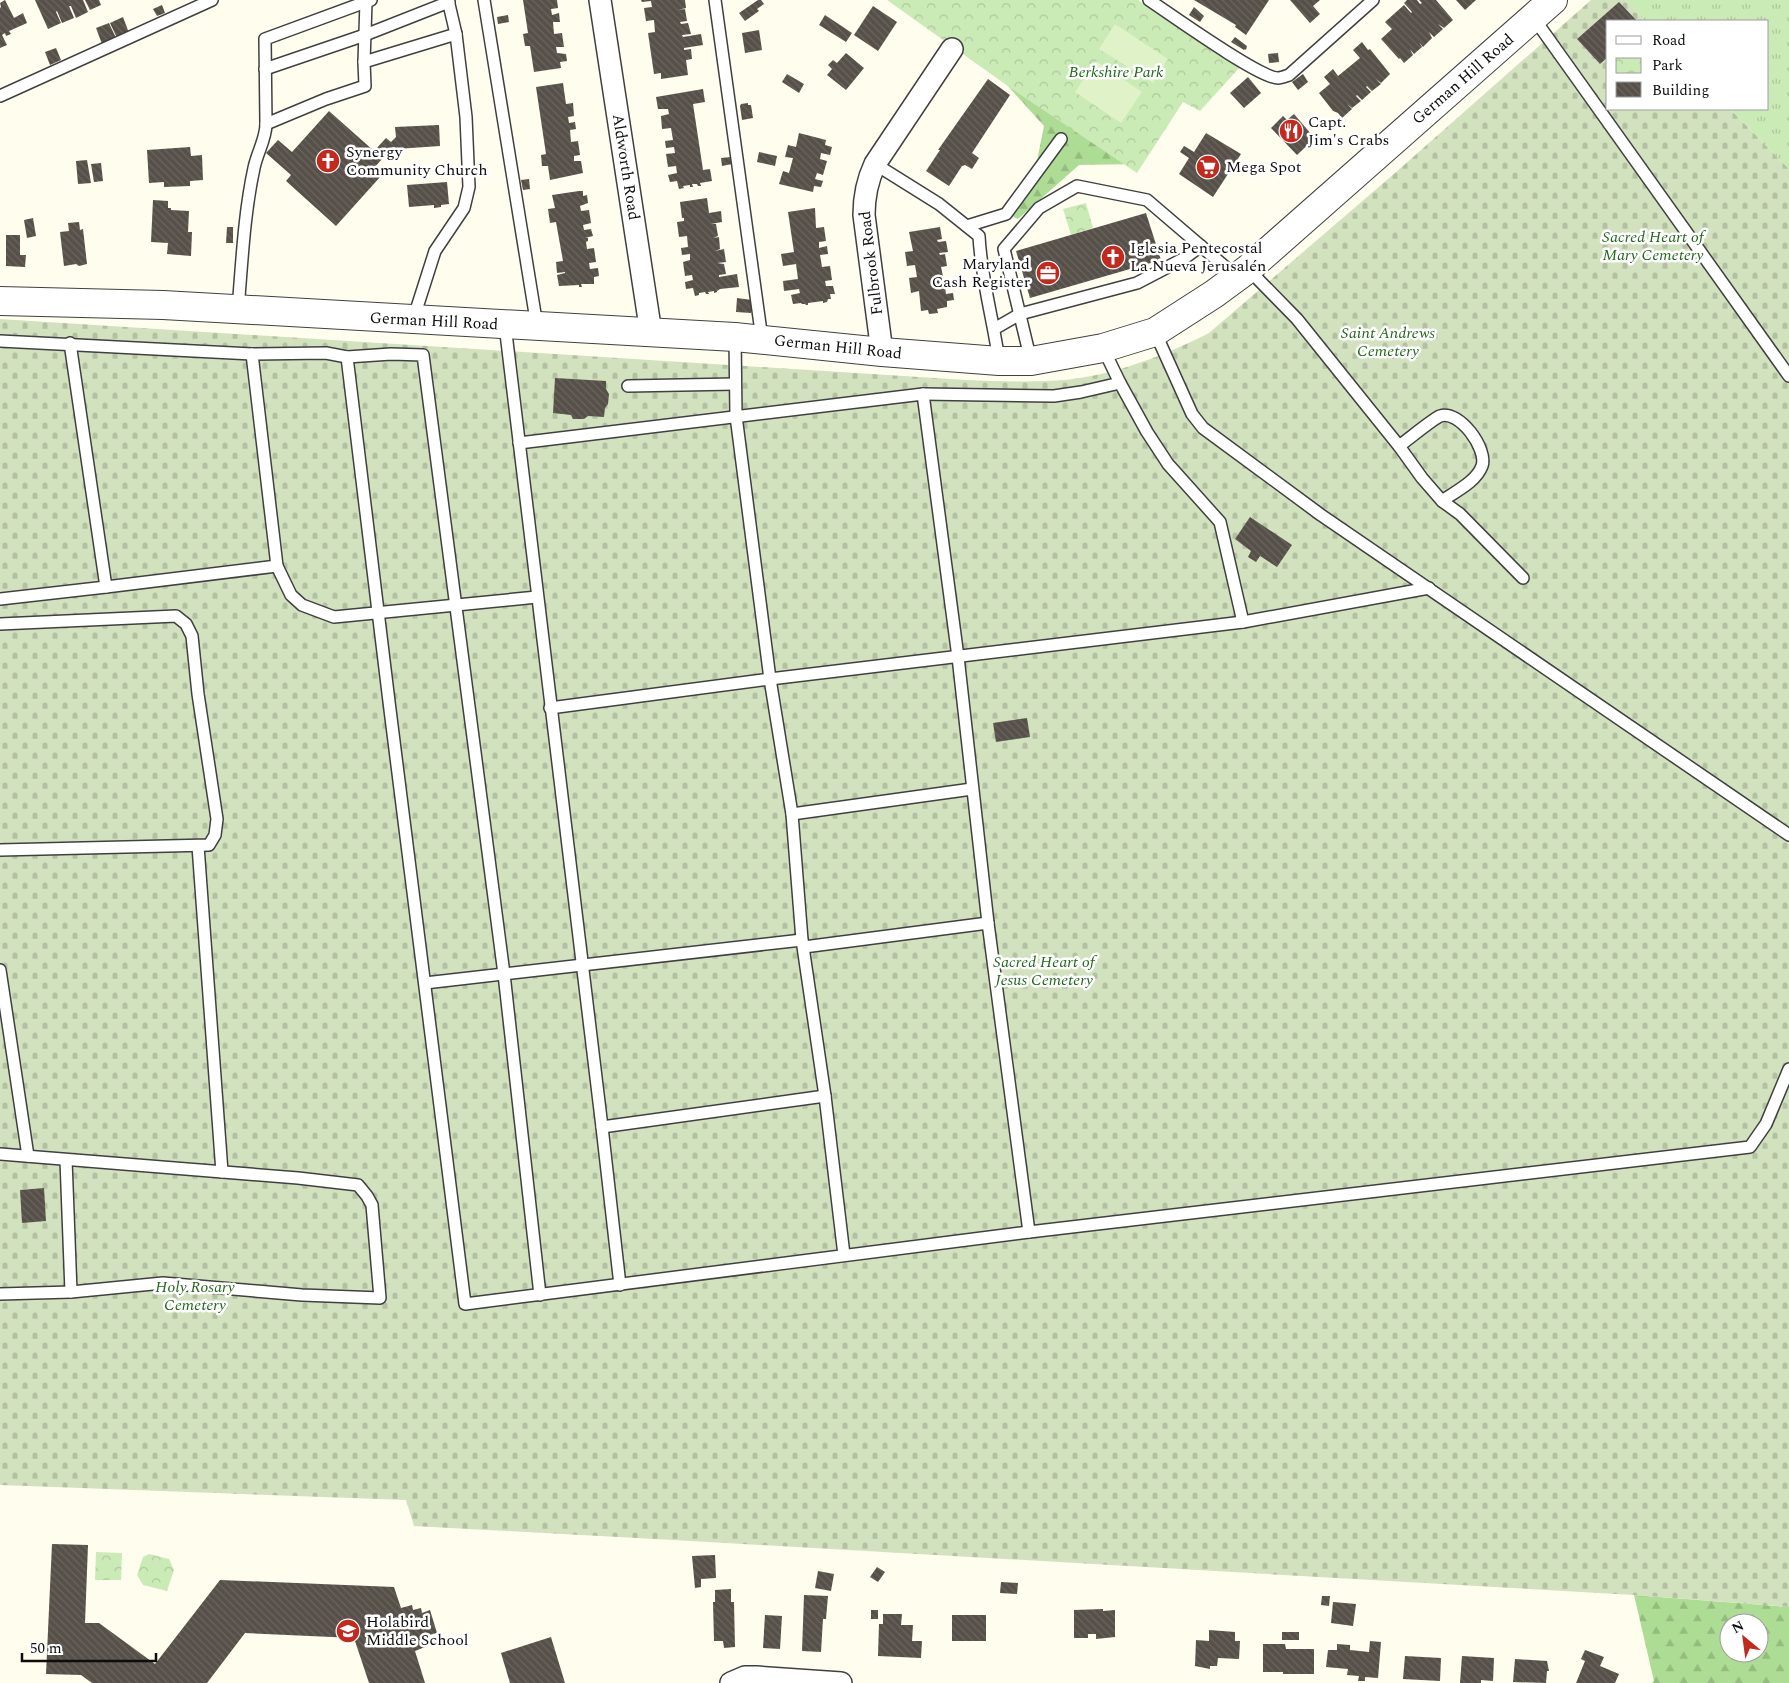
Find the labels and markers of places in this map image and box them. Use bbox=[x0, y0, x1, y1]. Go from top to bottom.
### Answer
place label: Capt. Jim's Crabs bbox=[1308, 110, 1390, 152]
restaurant icon: Capt. Jim's Crabs bbox=[1278, 118, 1304, 144]
place label: Synergy Community Church bbox=[346, 140, 488, 182]
church icon: Synergy Community Church bbox=[315, 148, 341, 174]
supermarket icon: Mega Spot bbox=[1195, 154, 1221, 180]
place label: Mega Spot bbox=[1226, 155, 1302, 179]
place label: Iglesia Pentecostal La Nueva Jerusalén bbox=[1130, 236, 1266, 278]
church icon: Iglesia Pentecostal La Nueva Jerusalén bbox=[1100, 244, 1126, 270]
place label: Maryland Cash Register bbox=[932, 252, 1030, 294]
office icon: Maryland Cash Register bbox=[1035, 260, 1061, 286]
place label: Holabird Middle School bbox=[366, 1610, 469, 1652]
school or university icon: Holabird Middle School bbox=[335, 1618, 361, 1644]

